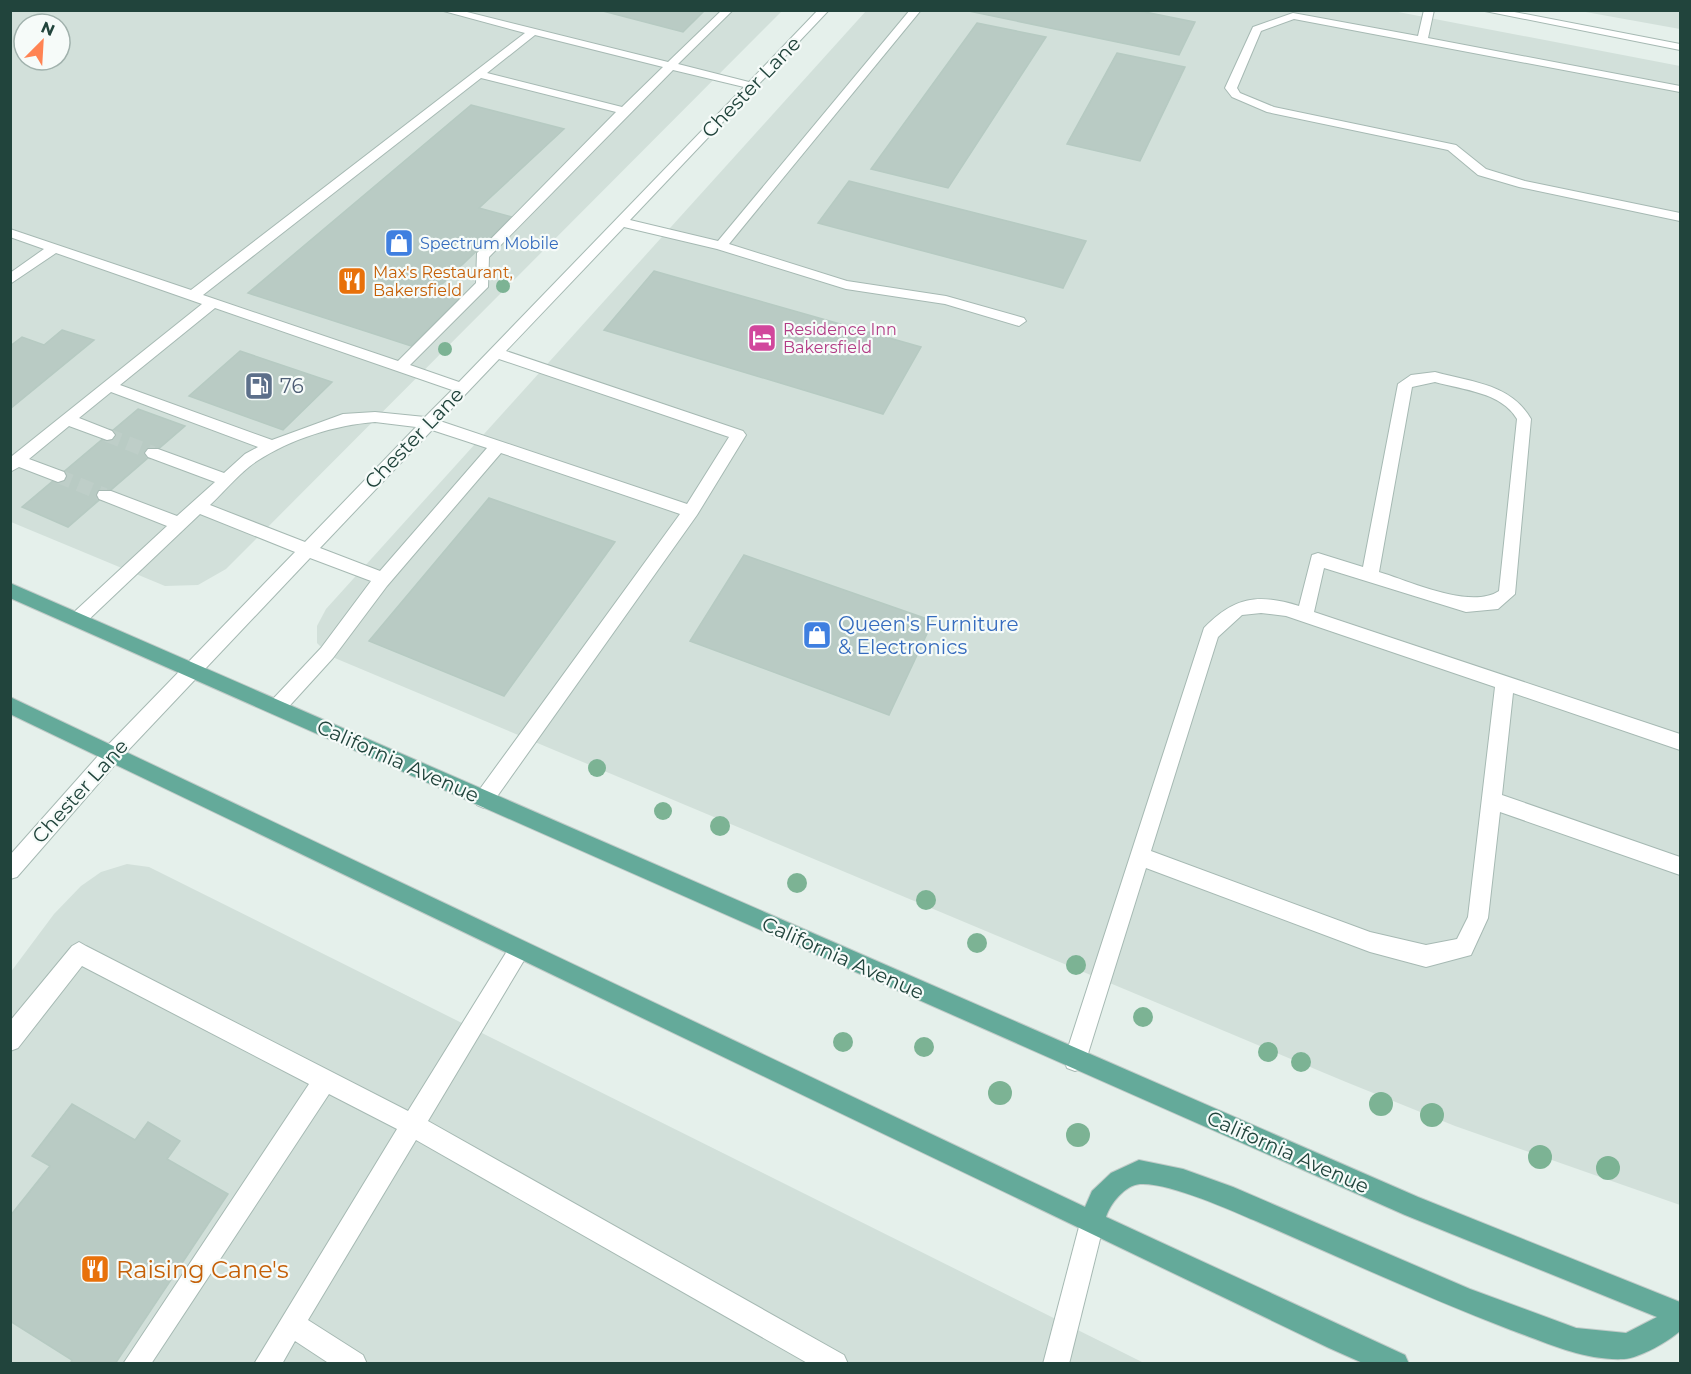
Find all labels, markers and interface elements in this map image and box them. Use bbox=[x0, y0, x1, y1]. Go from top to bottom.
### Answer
north arrow bbox=[12, 12, 72, 72]
text: N bbox=[38, 17, 58, 40]
street label: Chester Lane bbox=[697, 31, 805, 143]
shop icon: Spectrum Mobile bbox=[383, 227, 415, 259]
place label: Spectrum Mobile bbox=[420, 234, 559, 253]
place label: Max's Restaurant, Bakersfield bbox=[373, 263, 513, 300]
restaurant icon: Max's Restaurant, Bakersfield bbox=[336, 265, 368, 297]
place label: Residence Inn Bakersfield bbox=[783, 320, 897, 357]
hotel icon: Residence Inn Bakersfield bbox=[746, 322, 778, 354]
fuel station icon: 76 bbox=[243, 370, 275, 402]
place label: 76 bbox=[280, 374, 304, 398]
street label: Chester Lane bbox=[360, 382, 468, 494]
place label: Queen's Furniture & Electronics bbox=[838, 612, 1019, 659]
shop icon: Queen's Furniture & Electronics bbox=[801, 619, 833, 651]
street label: California Avenue bbox=[313, 714, 483, 808]
street label: Chester Lane bbox=[27, 734, 133, 848]
street label: California Avenue bbox=[758, 911, 928, 1005]
street label: California Avenue bbox=[1203, 1105, 1373, 1199]
restaurant icon: Raising Cane's bbox=[79, 1253, 111, 1285]
place label: Raising Cane's bbox=[116, 1255, 289, 1284]

